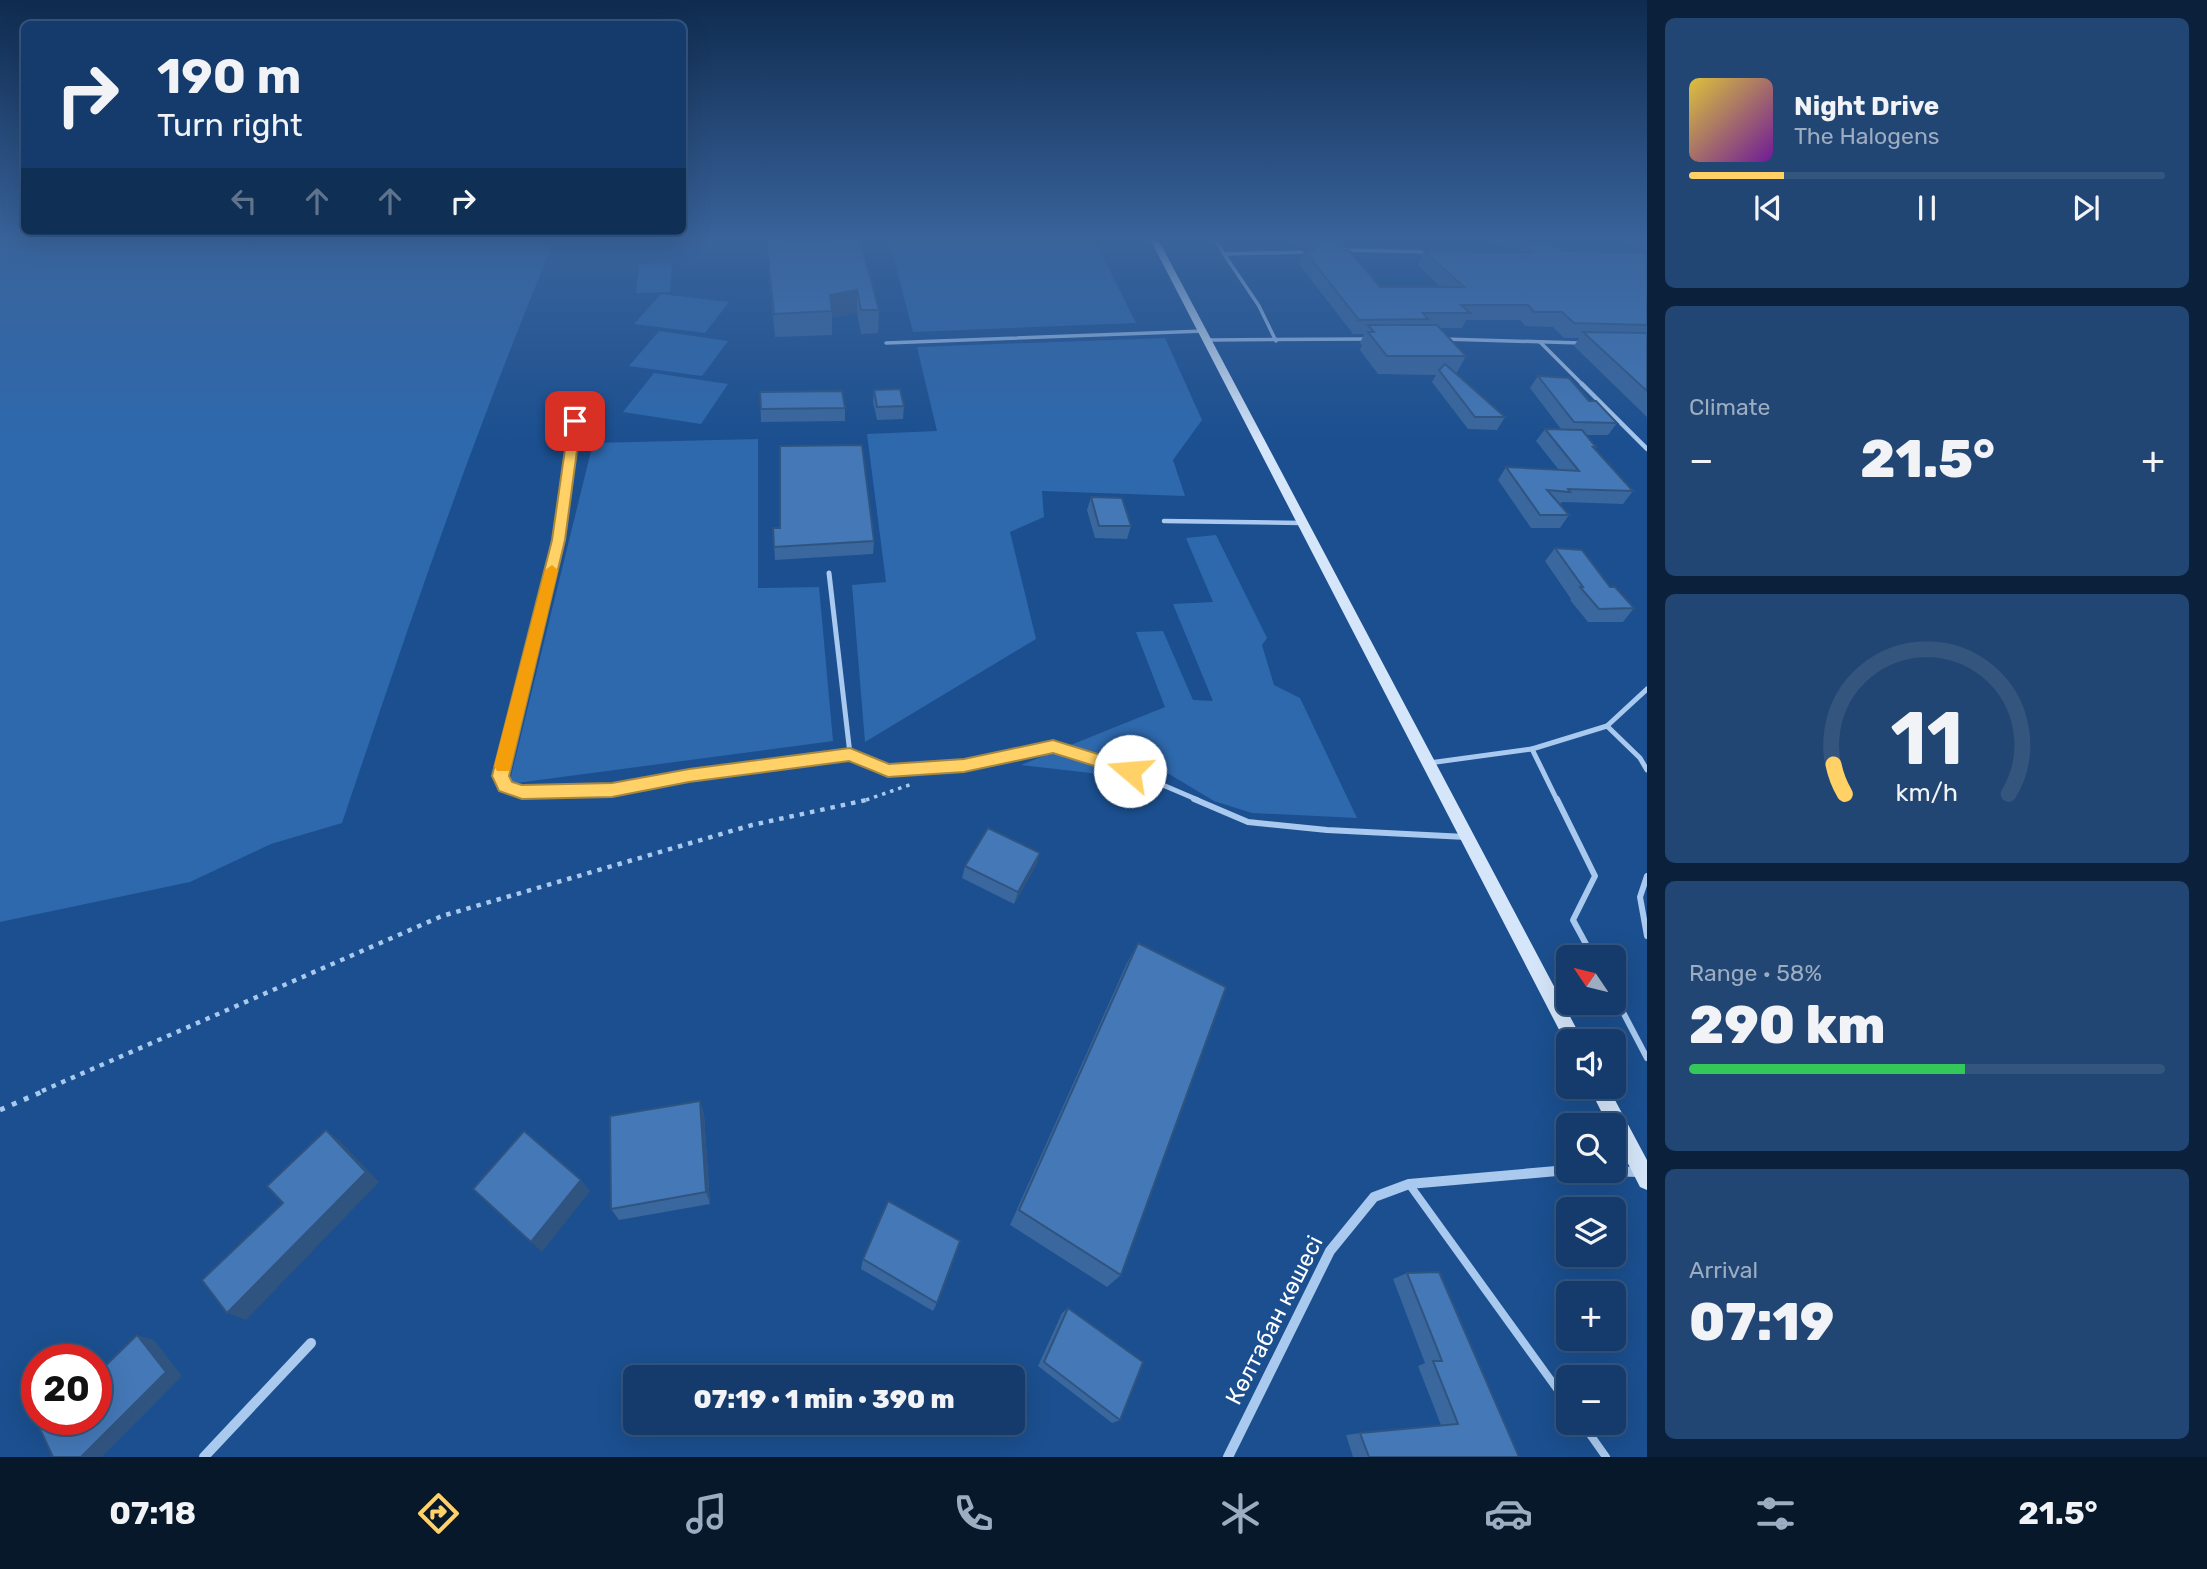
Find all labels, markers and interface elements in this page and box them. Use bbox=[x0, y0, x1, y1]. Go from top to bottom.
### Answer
text: 190 m bbox=[157, 47, 301, 105]
icon: right bbox=[42, 49, 133, 140]
text: Night Drive bbox=[1794, 91, 1939, 122]
text: Turn right bbox=[157, 106, 302, 144]
text: The Halogens bbox=[1794, 122, 1940, 150]
icon: left bbox=[225, 182, 263, 220]
icon: ahead bbox=[298, 182, 336, 220]
icon: ahead bbox=[371, 182, 409, 220]
icon: right bbox=[444, 182, 482, 220]
icon: previous bbox=[1749, 189, 1787, 227]
icon: pause bbox=[1908, 189, 1946, 227]
icon: next bbox=[2067, 189, 2105, 227]
pin bbox=[545, 391, 605, 451]
text: Climate bbox=[1689, 393, 1770, 421]
icon: arrive bbox=[556, 402, 594, 440]
text: 21.5° bbox=[1860, 428, 1995, 490]
text: − bbox=[1689, 437, 1714, 483]
text: + bbox=[2141, 437, 2165, 483]
text: 11 bbox=[1891, 697, 1963, 783]
position arrow bbox=[1093, 734, 1167, 808]
text: km/h bbox=[1896, 778, 1958, 807]
north arrow bbox=[1556, 945, 1626, 1015]
map controls bbox=[1556, 945, 1626, 1435]
text: Range · 58% bbox=[1689, 959, 1822, 987]
text: 290 km bbox=[1689, 994, 1886, 1056]
button: sound bbox=[1556, 1029, 1626, 1099]
button: search bbox=[1556, 1113, 1626, 1183]
button: layers bbox=[1556, 1197, 1626, 1267]
street label: Көлтабан көшесі bbox=[1219, 1231, 1329, 1409]
text: Arrival bbox=[1689, 1256, 1758, 1284]
button: + bbox=[1556, 1281, 1626, 1351]
text: 07:19 bbox=[1689, 1291, 1834, 1353]
speed limit sign: 20 bbox=[21, 1344, 112, 1435]
button: − bbox=[1556, 1365, 1626, 1435]
text: 07:19 · 1 min · 390 m bbox=[693, 1384, 955, 1415]
icon: directions bbox=[414, 1489, 463, 1538]
icon: music bbox=[682, 1489, 731, 1538]
icon: phone bbox=[949, 1489, 998, 1538]
icon: climate bbox=[1216, 1489, 1265, 1538]
icon: car bbox=[1484, 1489, 1533, 1538]
icon: filters bbox=[1751, 1489, 1800, 1538]
text: 07:18 bbox=[109, 1494, 196, 1532]
text: 21.5° bbox=[2018, 1494, 2098, 1532]

